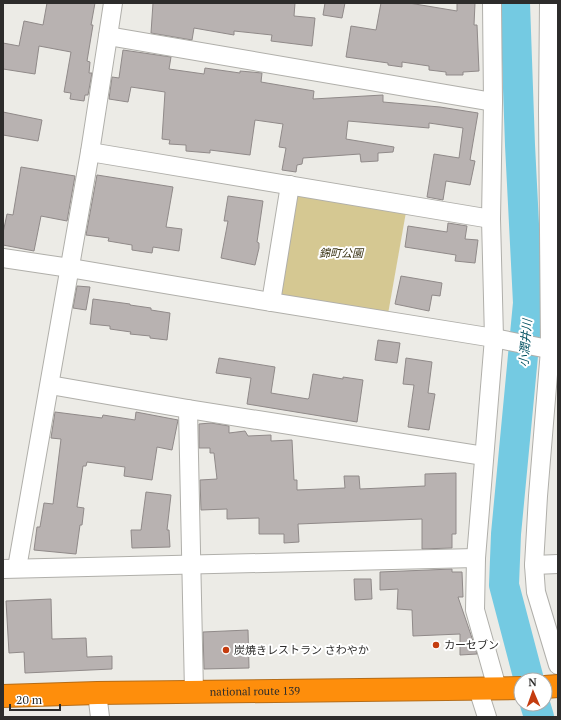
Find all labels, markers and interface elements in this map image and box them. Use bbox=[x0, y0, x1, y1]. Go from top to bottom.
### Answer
park label: 錦町公園 bbox=[319, 246, 365, 260]
water label: 小潤井川 bbox=[515, 316, 535, 368]
place label: カーセブン bbox=[444, 638, 499, 652]
marker: カーセブン bbox=[431, 640, 441, 650]
place label: 炭焼きレストラン さわやか bbox=[234, 643, 369, 657]
marker: 炭焼きレストラン さわやか bbox=[221, 645, 231, 655]
north arrow bbox=[513, 672, 553, 712]
text: N bbox=[528, 675, 538, 689]
street label: national route 139 bbox=[210, 684, 300, 699]
scale bar bbox=[10, 686, 60, 712]
text: 20 m bbox=[16, 692, 43, 707]

